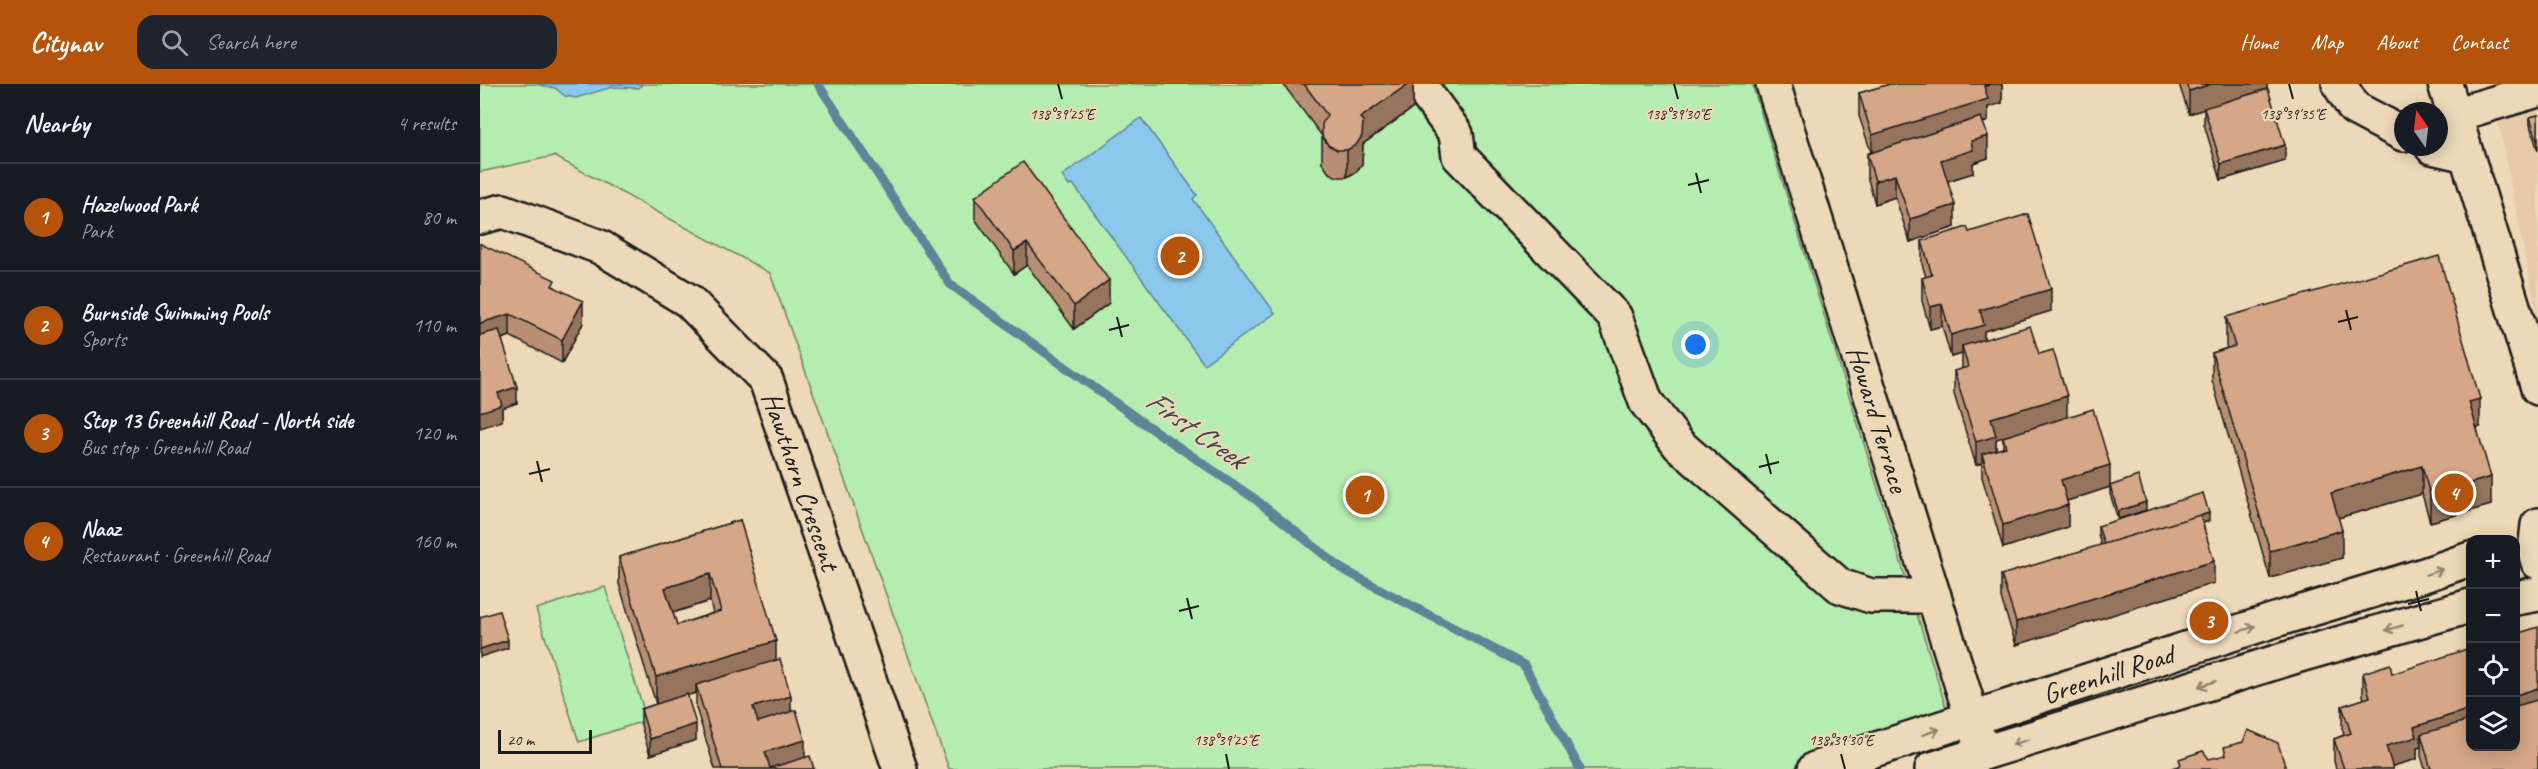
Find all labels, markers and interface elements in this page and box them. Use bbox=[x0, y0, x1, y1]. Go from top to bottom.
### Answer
search box bbox=[137, 15, 557, 69]
text: Citynav bbox=[30, 25, 101, 60]
icon: search bbox=[158, 26, 191, 59]
text: Search here bbox=[206, 28, 296, 56]
text: Home bbox=[2240, 29, 2278, 55]
text: Map bbox=[2311, 29, 2343, 55]
text: About bbox=[2376, 29, 2418, 55]
text: Contact bbox=[2451, 29, 2508, 55]
north arrow bbox=[2394, 102, 2448, 156]
text: 138°39'25"E bbox=[1030, 105, 1096, 124]
text: 138°39'30"E bbox=[1646, 105, 1712, 124]
text: 138°39'35"E bbox=[2261, 105, 2327, 124]
text: Nearby bbox=[24, 107, 89, 140]
text: 4 results bbox=[397, 111, 456, 136]
text: Hazelwood Park bbox=[81, 191, 197, 219]
text: 1 bbox=[39, 205, 48, 230]
text: 80 m bbox=[422, 205, 456, 230]
text: Park bbox=[81, 219, 113, 244]
pin: 2 bbox=[1160, 234, 1200, 279]
text: Burnside Swimming Pools bbox=[81, 299, 269, 327]
text: 2 bbox=[39, 313, 48, 338]
text: 110 m bbox=[413, 313, 456, 338]
text: Sports bbox=[81, 327, 126, 352]
your location bbox=[1681, 330, 1710, 359]
street label: Howard Terrace bbox=[1839, 342, 1917, 498]
water label: First Creek bbox=[1139, 381, 1258, 480]
street label: Hawthorn Crescent bbox=[754, 387, 849, 577]
text: Stop 13 Greenhill Road - North side bbox=[81, 407, 353, 435]
text: 3 bbox=[39, 421, 48, 446]
text: 120 m bbox=[413, 421, 456, 446]
text: Bus stop · Greenhill Road bbox=[81, 435, 249, 460]
pin: 4 bbox=[2434, 470, 2474, 516]
pin: 1 bbox=[1346, 472, 1384, 518]
text: Naaz bbox=[81, 515, 120, 543]
text: 4 bbox=[39, 529, 48, 554]
text: 160 m bbox=[413, 529, 456, 554]
map controls bbox=[2466, 535, 2520, 751]
button: + bbox=[2466, 535, 2520, 589]
text: Restaurant · Greenhill Road bbox=[81, 543, 269, 568]
one-way arrow bbox=[2424, 566, 2443, 577]
button: − bbox=[2466, 589, 2520, 643]
pin: 3 bbox=[2190, 598, 2228, 644]
one-way arrow bbox=[2237, 623, 2256, 634]
one-way arrow bbox=[2385, 623, 2404, 634]
street label: Greenhill Road bbox=[2038, 635, 2182, 712]
button: locate bbox=[2466, 643, 2520, 697]
one-way arrow bbox=[2198, 679, 2217, 690]
button: layers bbox=[2466, 697, 2520, 751]
one-way arrow bbox=[1921, 726, 1940, 737]
scale bar bbox=[498, 727, 592, 754]
text: 20 m bbox=[507, 730, 534, 750]
text: 138°39'25"E bbox=[1194, 731, 1260, 750]
text: 138°39'30"E bbox=[1809, 731, 1875, 750]
one-way arrow bbox=[2012, 737, 2031, 748]

